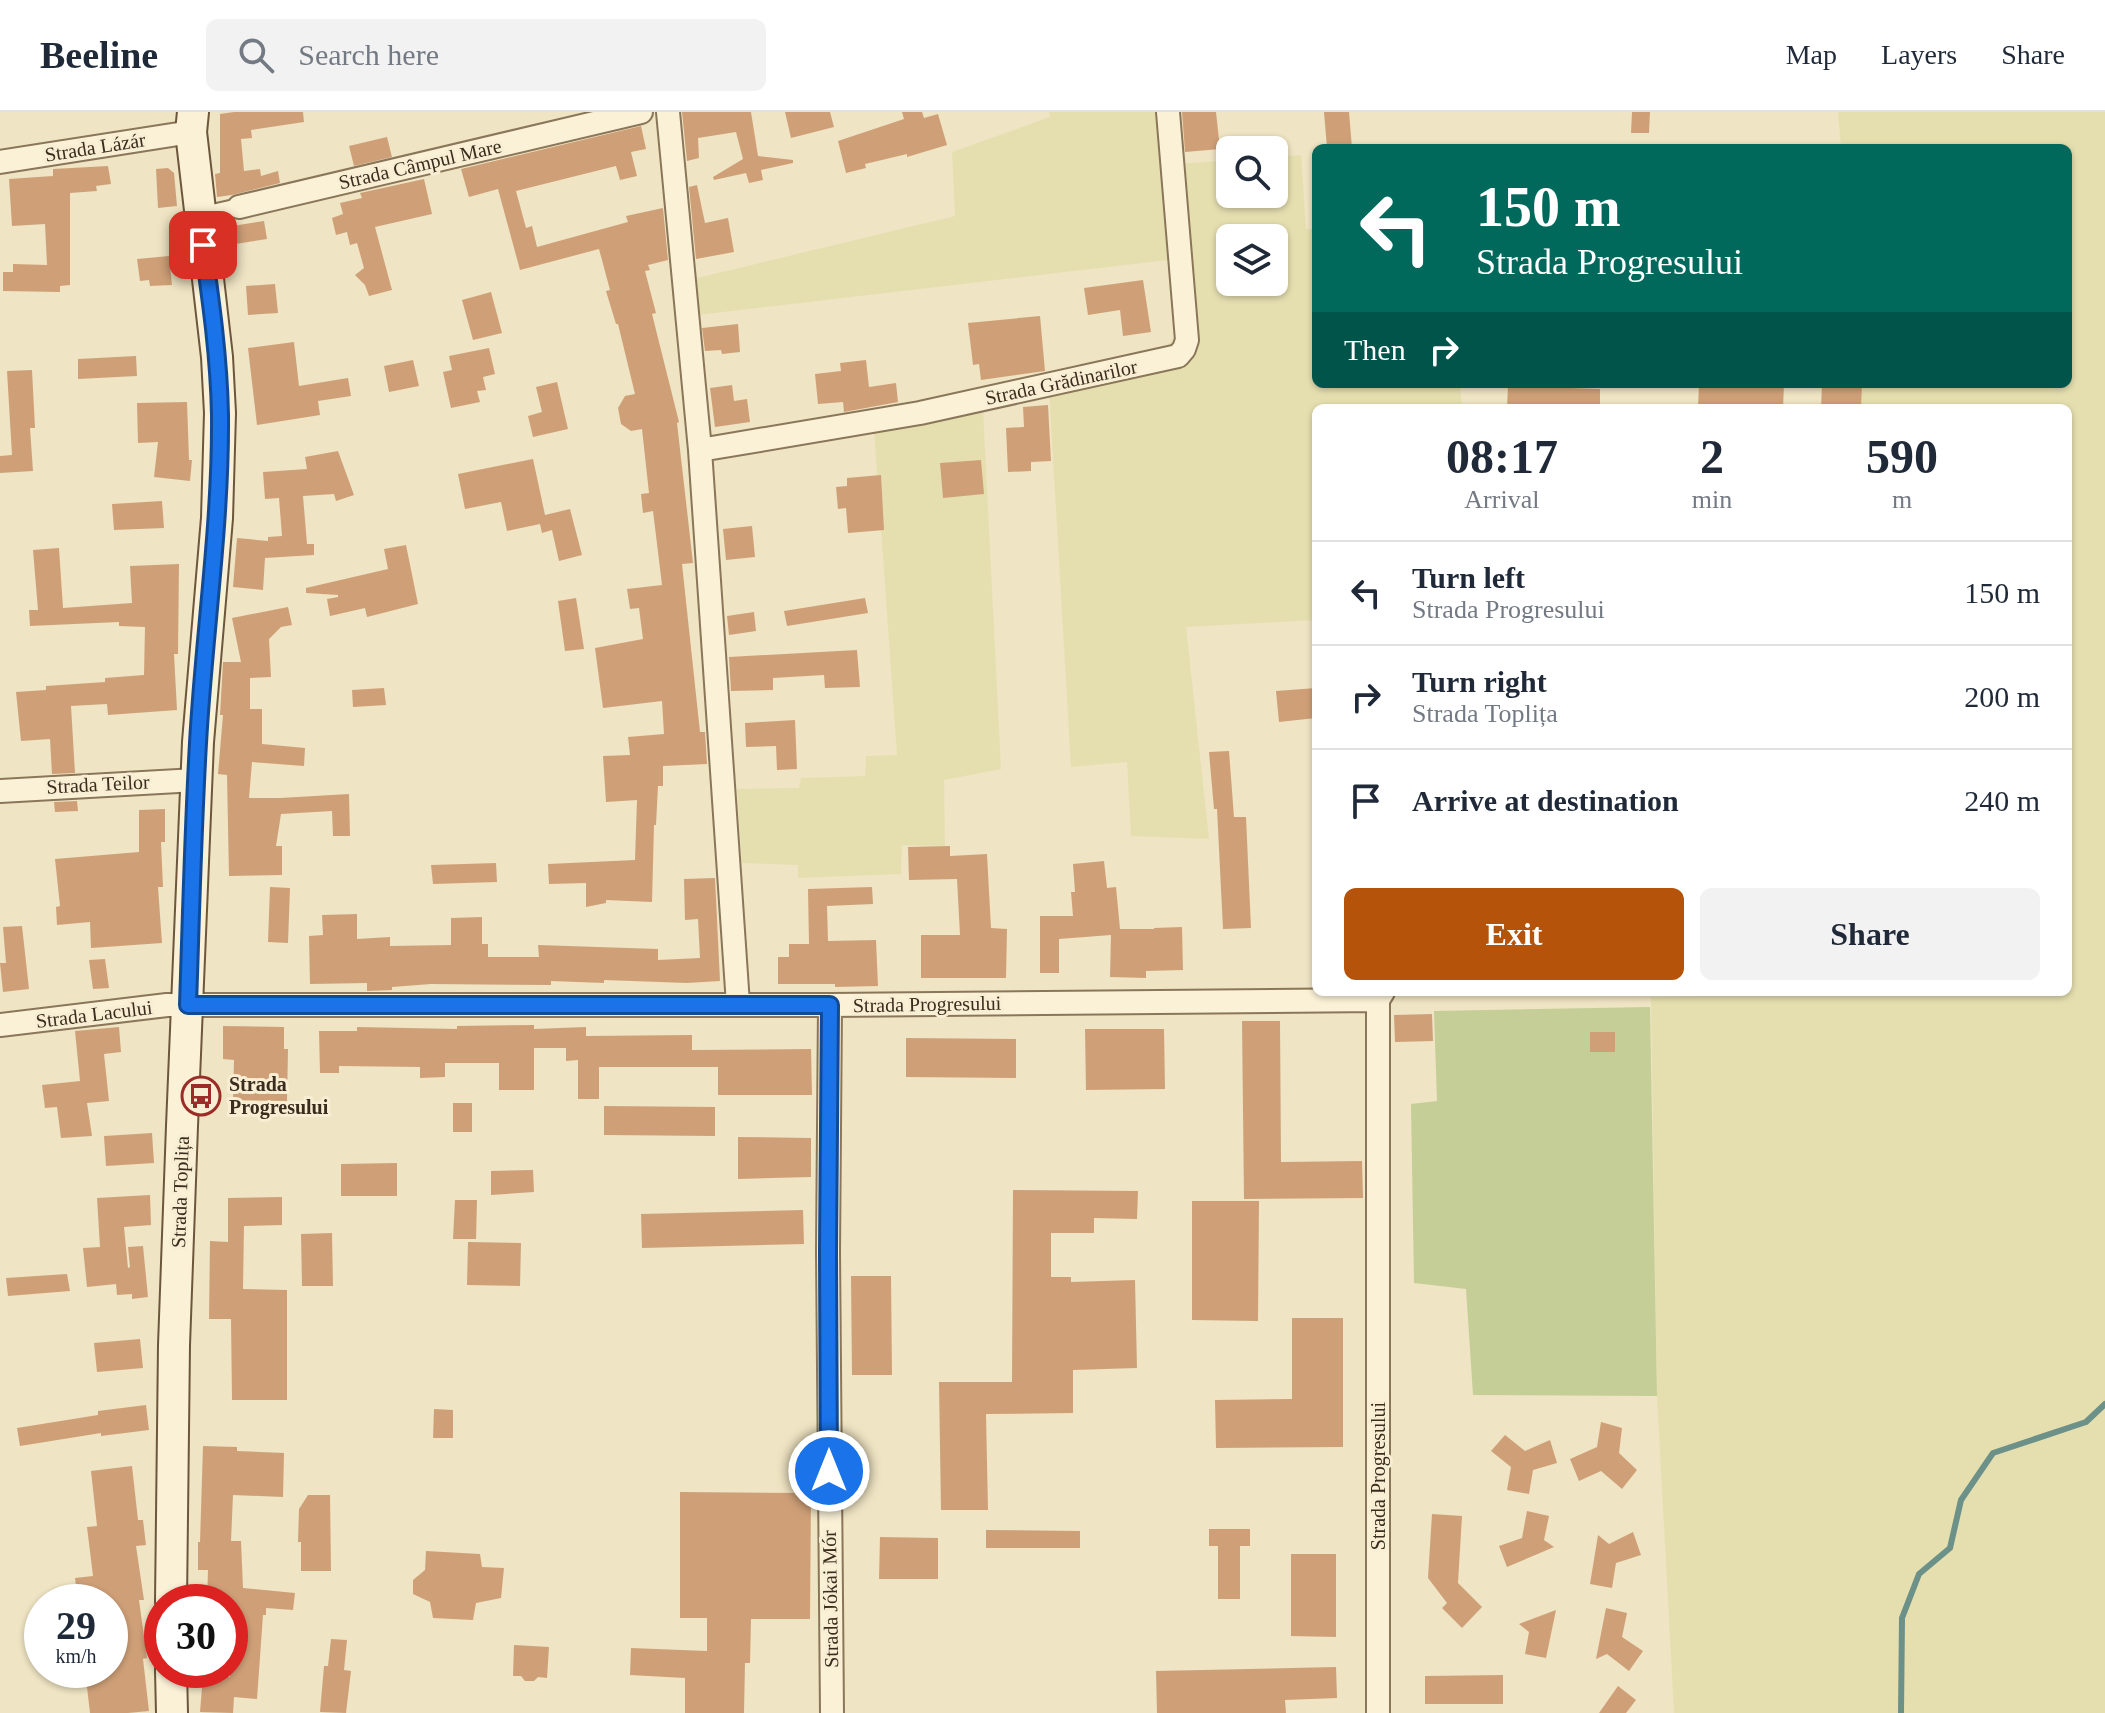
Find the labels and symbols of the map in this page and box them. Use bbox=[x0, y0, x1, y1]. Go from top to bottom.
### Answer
street label: Strada Lázár bbox=[43, 128, 147, 166]
street label: Strada Câmpul Mare bbox=[336, 135, 504, 194]
pin bbox=[169, 211, 237, 279]
street label: Strada Grădinarilor bbox=[983, 355, 1139, 409]
street label: Strada Teilor bbox=[46, 770, 150, 798]
street label: Strada Progresului bbox=[853, 992, 1002, 1017]
street label: Strada Lacului bbox=[35, 996, 154, 1032]
place label: Strada Progresului bbox=[229, 1073, 329, 1119]
bus stop icon: Strada Progresului bbox=[180, 1075, 222, 1117]
street label: Strada Toplița bbox=[167, 1135, 194, 1248]
street label: Strada Progresului bbox=[1367, 1401, 1390, 1550]
position arrow bbox=[787, 1429, 871, 1513]
street label: Strada Jókai Mór bbox=[818, 1530, 842, 1668]
speed limit sign: 30 bbox=[144, 1584, 248, 1688]

